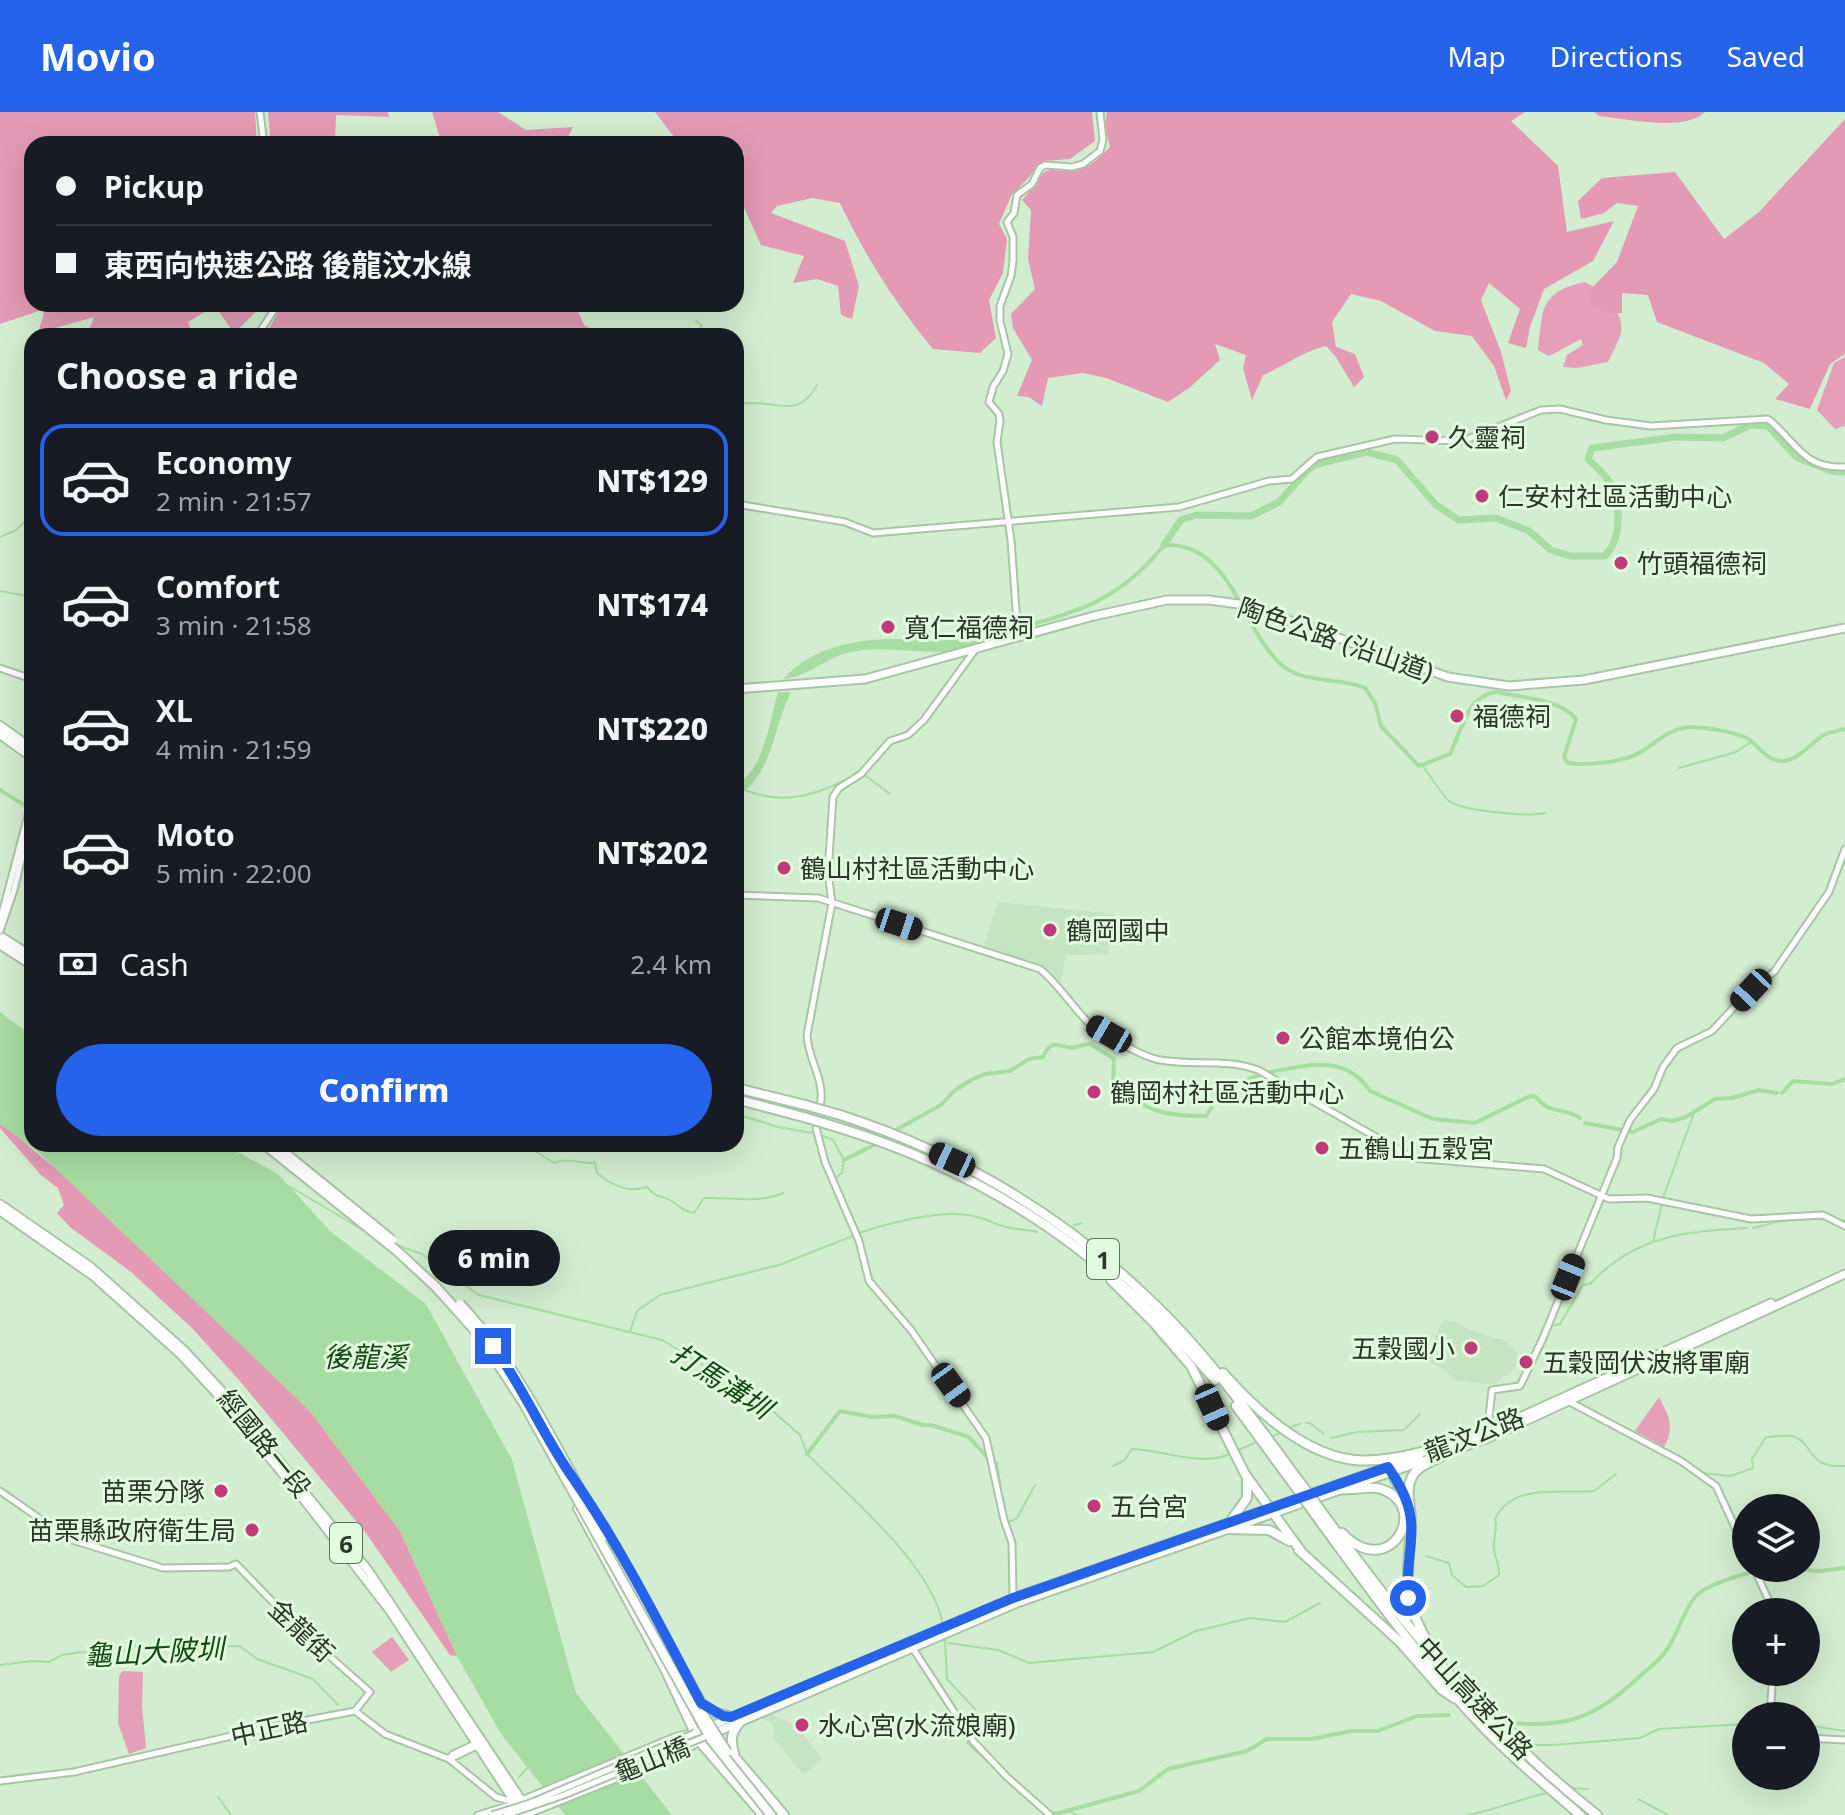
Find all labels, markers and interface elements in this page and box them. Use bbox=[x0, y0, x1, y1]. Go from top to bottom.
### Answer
text: Movio bbox=[40, 30, 156, 82]
text: Map bbox=[1447, 37, 1506, 75]
text: Directions bbox=[1550, 37, 1683, 75]
text: Saved bbox=[1727, 37, 1805, 75]
text: Pickup bbox=[104, 166, 204, 207]
text: 東西向快速公路 後龍汶水線 bbox=[104, 244, 472, 285]
text: Choose a ride bbox=[56, 351, 298, 400]
place label: 久靈祠 bbox=[1448, 419, 1526, 455]
marker: 久靈祠 bbox=[1423, 428, 1441, 446]
text: Economy bbox=[156, 442, 292, 483]
icon: car bbox=[60, 444, 132, 516]
text: NT$129 bbox=[597, 460, 708, 501]
place label: 仁安村社區活動中心 bbox=[1498, 478, 1732, 514]
text: 2 min · 21:57 bbox=[156, 483, 312, 519]
marker: 仁安村社區活動中心 bbox=[1473, 487, 1491, 505]
place label: 竹頭福德祠 bbox=[1637, 545, 1767, 581]
marker: 竹頭福德祠 bbox=[1612, 554, 1630, 572]
text: Comfort bbox=[156, 566, 280, 607]
icon: car bbox=[60, 568, 132, 640]
text: NT$174 bbox=[597, 584, 708, 625]
street label: 陶色公路 (沿山道) bbox=[1234, 589, 1438, 689]
text: 3 min · 21:58 bbox=[156, 607, 312, 643]
place label: 寬仁福德祠 bbox=[904, 609, 1034, 645]
marker: 寬仁福德祠 bbox=[879, 618, 897, 636]
text: XL bbox=[156, 690, 193, 731]
icon: car bbox=[60, 692, 132, 764]
place label: 福德祠 bbox=[1473, 698, 1551, 734]
marker: 福德祠 bbox=[1448, 707, 1466, 725]
text: NT$220 bbox=[597, 708, 708, 749]
text: 4 min · 21:59 bbox=[156, 731, 312, 767]
text: Moto bbox=[156, 814, 235, 855]
icon: car bbox=[60, 816, 132, 888]
text: NT$202 bbox=[597, 832, 708, 873]
place label: 鶴山村社區活動中心 bbox=[800, 850, 1034, 886]
text: 5 min · 22:00 bbox=[156, 855, 312, 891]
marker: 鶴山村社區活動中心 bbox=[775, 859, 793, 877]
car bbox=[872, 905, 926, 943]
place label: 鶴岡國中 bbox=[1066, 912, 1170, 948]
marker: 鶴岡國中 bbox=[1041, 921, 1059, 939]
icon: cash bbox=[56, 942, 100, 986]
text: Cash bbox=[120, 944, 189, 985]
text: 2.4 km bbox=[630, 946, 712, 982]
car bbox=[1726, 964, 1776, 1016]
car bbox=[1082, 1012, 1136, 1056]
place label: 公館本境伯公 bbox=[1299, 1020, 1455, 1056]
marker: 公館本境伯公 bbox=[1274, 1029, 1292, 1047]
button: Confirm bbox=[56, 1044, 712, 1136]
place label: 鶴岡村社區活動中心 bbox=[1110, 1074, 1344, 1110]
marker: 鶴岡村社區活動中心 bbox=[1085, 1083, 1103, 1101]
place label: 五鶴山五穀宮 bbox=[1338, 1130, 1494, 1166]
car bbox=[925, 1139, 979, 1181]
marker: 五鶴山五穀宮 bbox=[1313, 1139, 1331, 1157]
callout: 6 min bbox=[427, 1230, 559, 1286]
road number: 1 bbox=[1087, 1239, 1119, 1279]
text: 6 min bbox=[458, 1240, 530, 1276]
car bbox=[1548, 1250, 1588, 1304]
route end bbox=[475, 1328, 511, 1364]
place label: 五穀國小 bbox=[1351, 1330, 1455, 1366]
water label: 打馬溝圳 bbox=[665, 1334, 783, 1429]
water label: 後龍溪 bbox=[323, 1337, 411, 1375]
marker: 五穀國小 bbox=[1462, 1339, 1480, 1357]
place label: 五穀岡伏波將軍廟 bbox=[1542, 1344, 1750, 1380]
marker: 五穀岡伏波將軍廟 bbox=[1517, 1353, 1535, 1371]
car bbox=[927, 1359, 975, 1411]
car bbox=[1191, 1380, 1233, 1434]
street label: 經國路一段 bbox=[210, 1381, 320, 1505]
street label: 龍汶公路 bbox=[1419, 1399, 1529, 1469]
place label: 苗栗分隊 bbox=[101, 1473, 205, 1509]
marker: 苗栗分隊 bbox=[212, 1482, 230, 1500]
place label: 五台宮 bbox=[1110, 1488, 1188, 1524]
map controls bbox=[1732, 1494, 1820, 1790]
button: layers bbox=[1732, 1494, 1820, 1582]
marker: 五台宮 bbox=[1085, 1497, 1103, 1515]
place label: 苗栗縣政府衛生局 bbox=[28, 1512, 236, 1548]
marker: 苗栗縣政府衛生局 bbox=[243, 1521, 261, 1539]
road number: 6 bbox=[330, 1523, 362, 1563]
route start bbox=[1390, 1580, 1426, 1616]
street label: 金龍街 bbox=[261, 1590, 343, 1670]
button: + bbox=[1732, 1598, 1820, 1686]
water label: 龜山大陂圳 bbox=[83, 1628, 229, 1674]
street label: 中山高速公路 bbox=[1409, 1629, 1541, 1767]
street label: 中正路 bbox=[227, 1702, 311, 1754]
button: − bbox=[1732, 1702, 1820, 1790]
place label: 水心宮(水流娘廟) bbox=[818, 1707, 1016, 1743]
marker: 水心宮(水流娘廟) bbox=[793, 1716, 811, 1734]
street label: 龜山橋 bbox=[609, 1728, 695, 1790]

